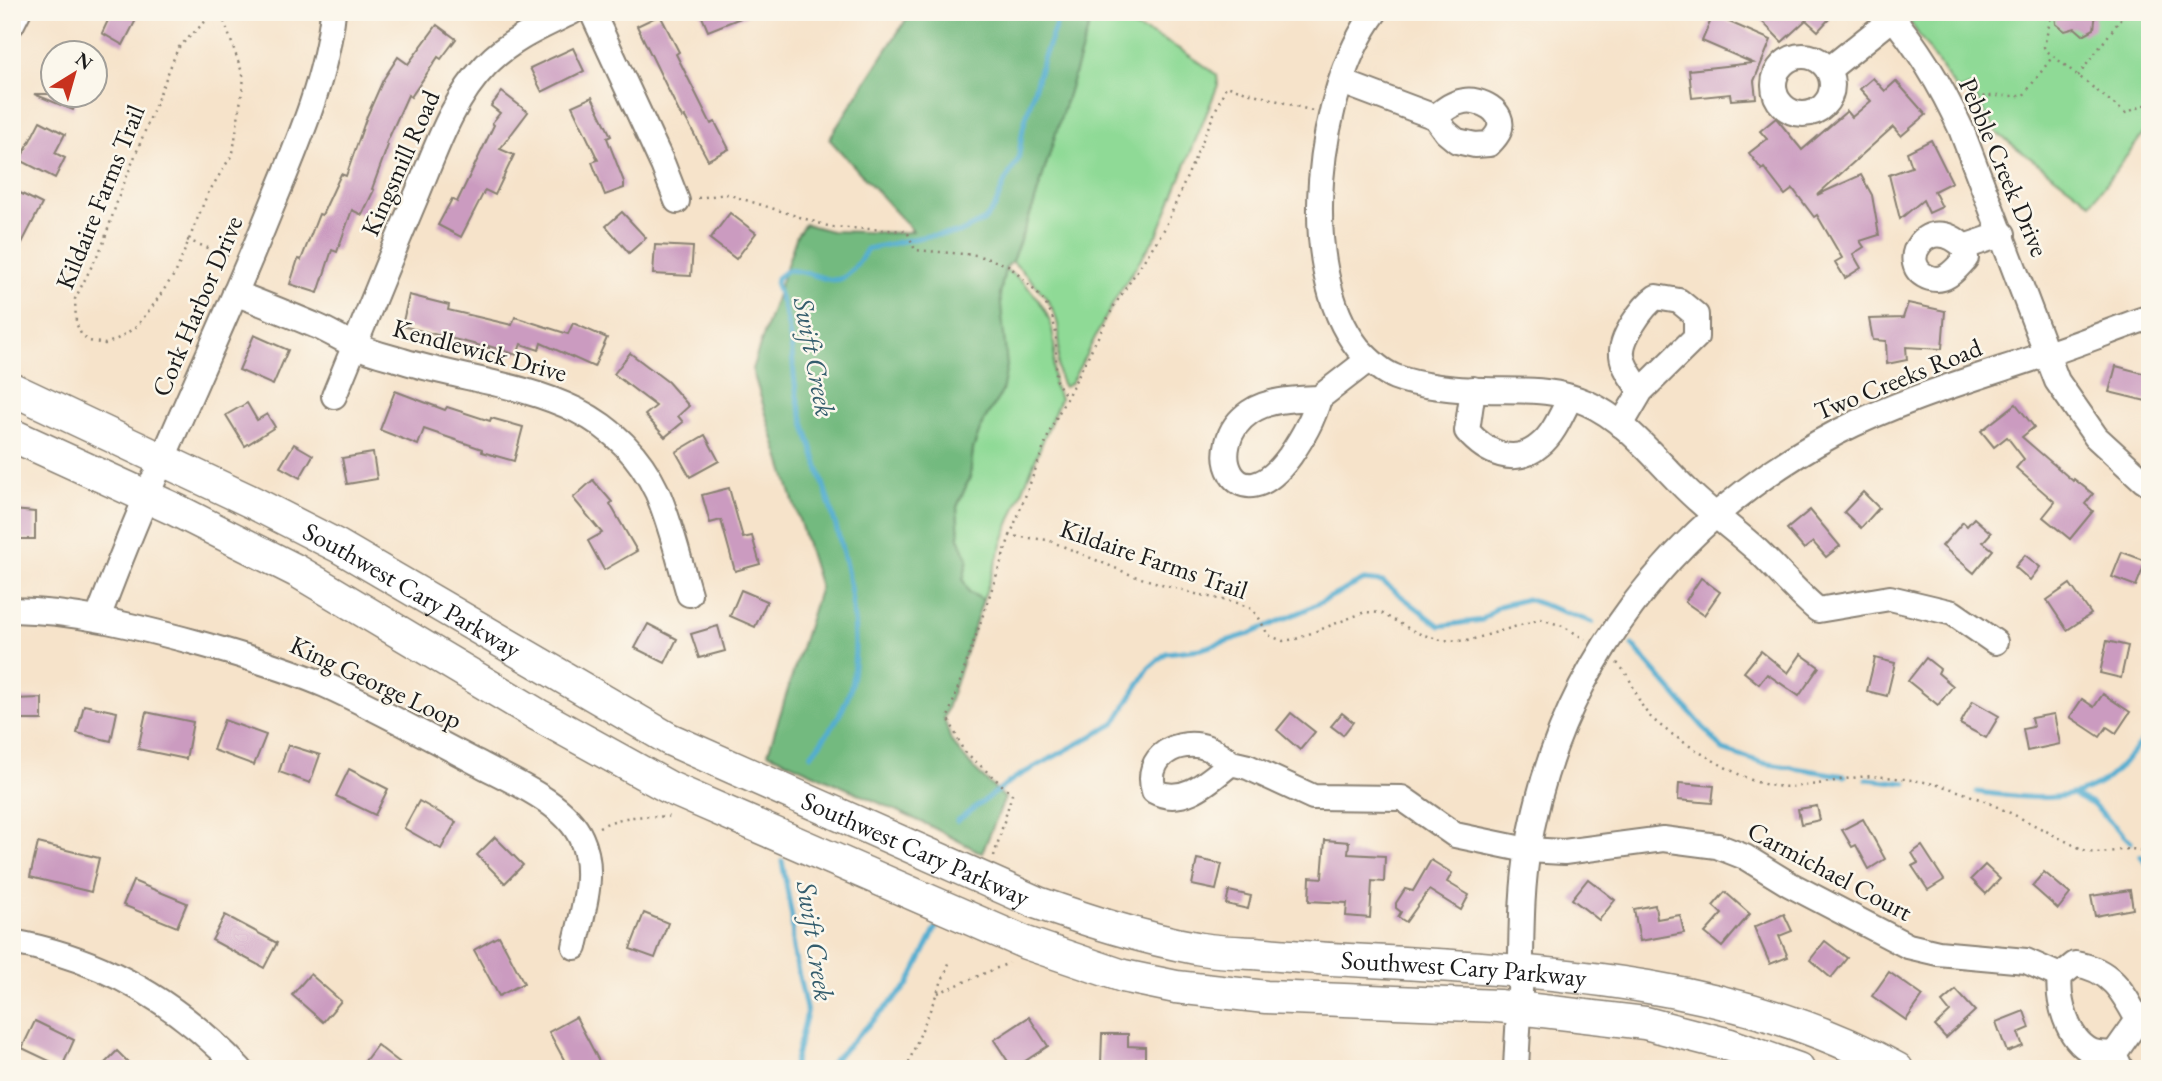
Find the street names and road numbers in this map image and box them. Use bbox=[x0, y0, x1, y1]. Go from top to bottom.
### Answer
street label: Pebble Creek Drive bbox=[1951, 72, 2057, 262]
street label: Kingsmill Road bbox=[353, 84, 448, 241]
street label: Kildaire Farms Trail bbox=[47, 100, 153, 294]
street label: Cork Harbor Drive bbox=[144, 210, 250, 402]
street label: Kendlewick Drive bbox=[389, 310, 571, 390]
street label: Two Creeks Road bbox=[1809, 330, 1987, 428]
street label: Kildaire Farms Trail bbox=[1056, 511, 1252, 607]
street label: Southwest Cary Parkway bbox=[297, 514, 528, 666]
street label: King George Loop bbox=[285, 627, 467, 737]
street label: Southwest Cary Parkway bbox=[796, 783, 1036, 914]
street label: Carmichael Court bbox=[1742, 813, 1918, 929]
street label: Southwest Cary Parkway bbox=[1340, 943, 1589, 995]

